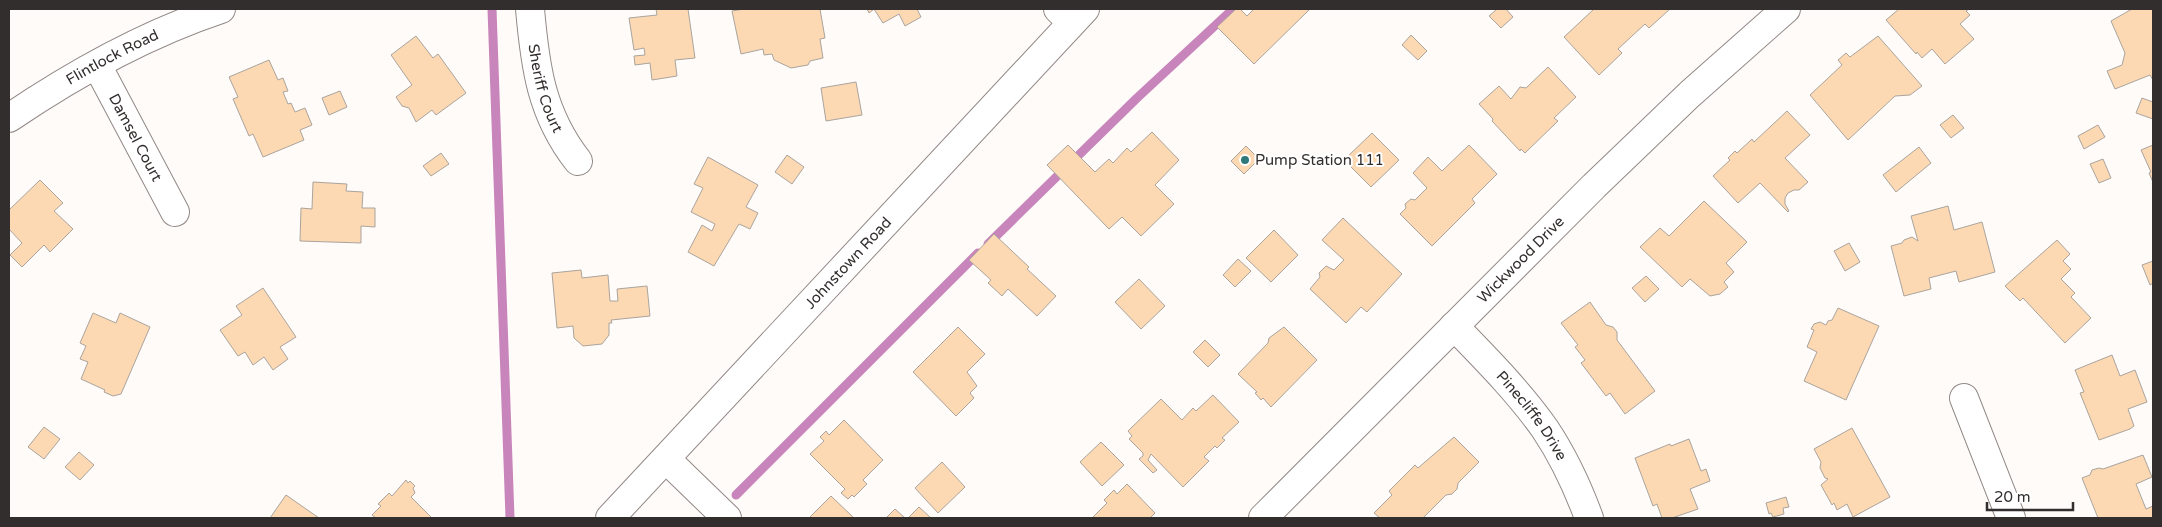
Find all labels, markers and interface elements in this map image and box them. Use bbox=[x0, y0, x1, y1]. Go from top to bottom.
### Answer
street label: Flintlock Road bbox=[63, 26, 161, 89]
street label: Sheriff Court bbox=[525, 43, 567, 136]
street label: Damsel Court bbox=[105, 91, 166, 185]
place label: Pump Station 111 bbox=[1255, 151, 1384, 169]
marker: Pump Station 111 bbox=[1239, 154, 1251, 166]
street label: Wickwood Drive bbox=[1474, 212, 1568, 307]
street label: Johnstown Road bbox=[801, 213, 895, 312]
street label: Pinecliffe Drive bbox=[1492, 367, 1571, 463]
scale bar bbox=[1987, 480, 2073, 512]
text: 20 m bbox=[1994, 488, 2031, 506]

